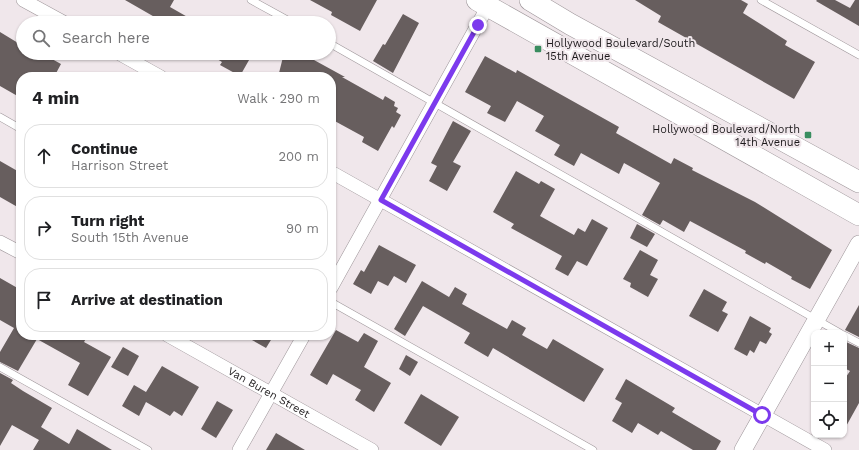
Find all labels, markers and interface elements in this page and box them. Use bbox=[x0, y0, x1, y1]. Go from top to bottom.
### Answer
search box bbox=[16, 16, 336, 60]
route end bbox=[469, 16, 487, 34]
icon: search bbox=[30, 27, 52, 49]
text: Search here bbox=[62, 29, 150, 47]
place label: Hollywood Boulevard/South 15th Avenue bbox=[546, 37, 695, 63]
marker: Hollywood Boulevard/South 15th Avenue bbox=[533, 44, 543, 54]
text: 4 min bbox=[32, 88, 79, 108]
text: Walk · 290 m bbox=[237, 91, 320, 106]
place label: Hollywood Boulevard/North 14th Avenue bbox=[652, 123, 800, 149]
marker: Hollywood Boulevard/North 14th Avenue bbox=[803, 130, 813, 140]
text: Continue bbox=[71, 140, 138, 158]
icon: ahead bbox=[33, 145, 55, 167]
text: 200 m bbox=[278, 149, 319, 164]
text: Harrison Street bbox=[71, 158, 168, 173]
text: Turn right bbox=[71, 212, 144, 230]
icon: right bbox=[33, 217, 55, 239]
text: 90 m bbox=[286, 221, 319, 236]
text: South 15th Avenue bbox=[71, 230, 189, 245]
icon: arrive bbox=[33, 289, 55, 311]
text: Arrive at destination bbox=[71, 291, 223, 309]
map controls bbox=[811, 330, 847, 438]
button: + bbox=[811, 330, 847, 366]
street label: Van Buren Street bbox=[226, 364, 313, 421]
button: − bbox=[811, 366, 847, 402]
button: locate bbox=[811, 402, 847, 438]
route start bbox=[753, 406, 771, 424]

